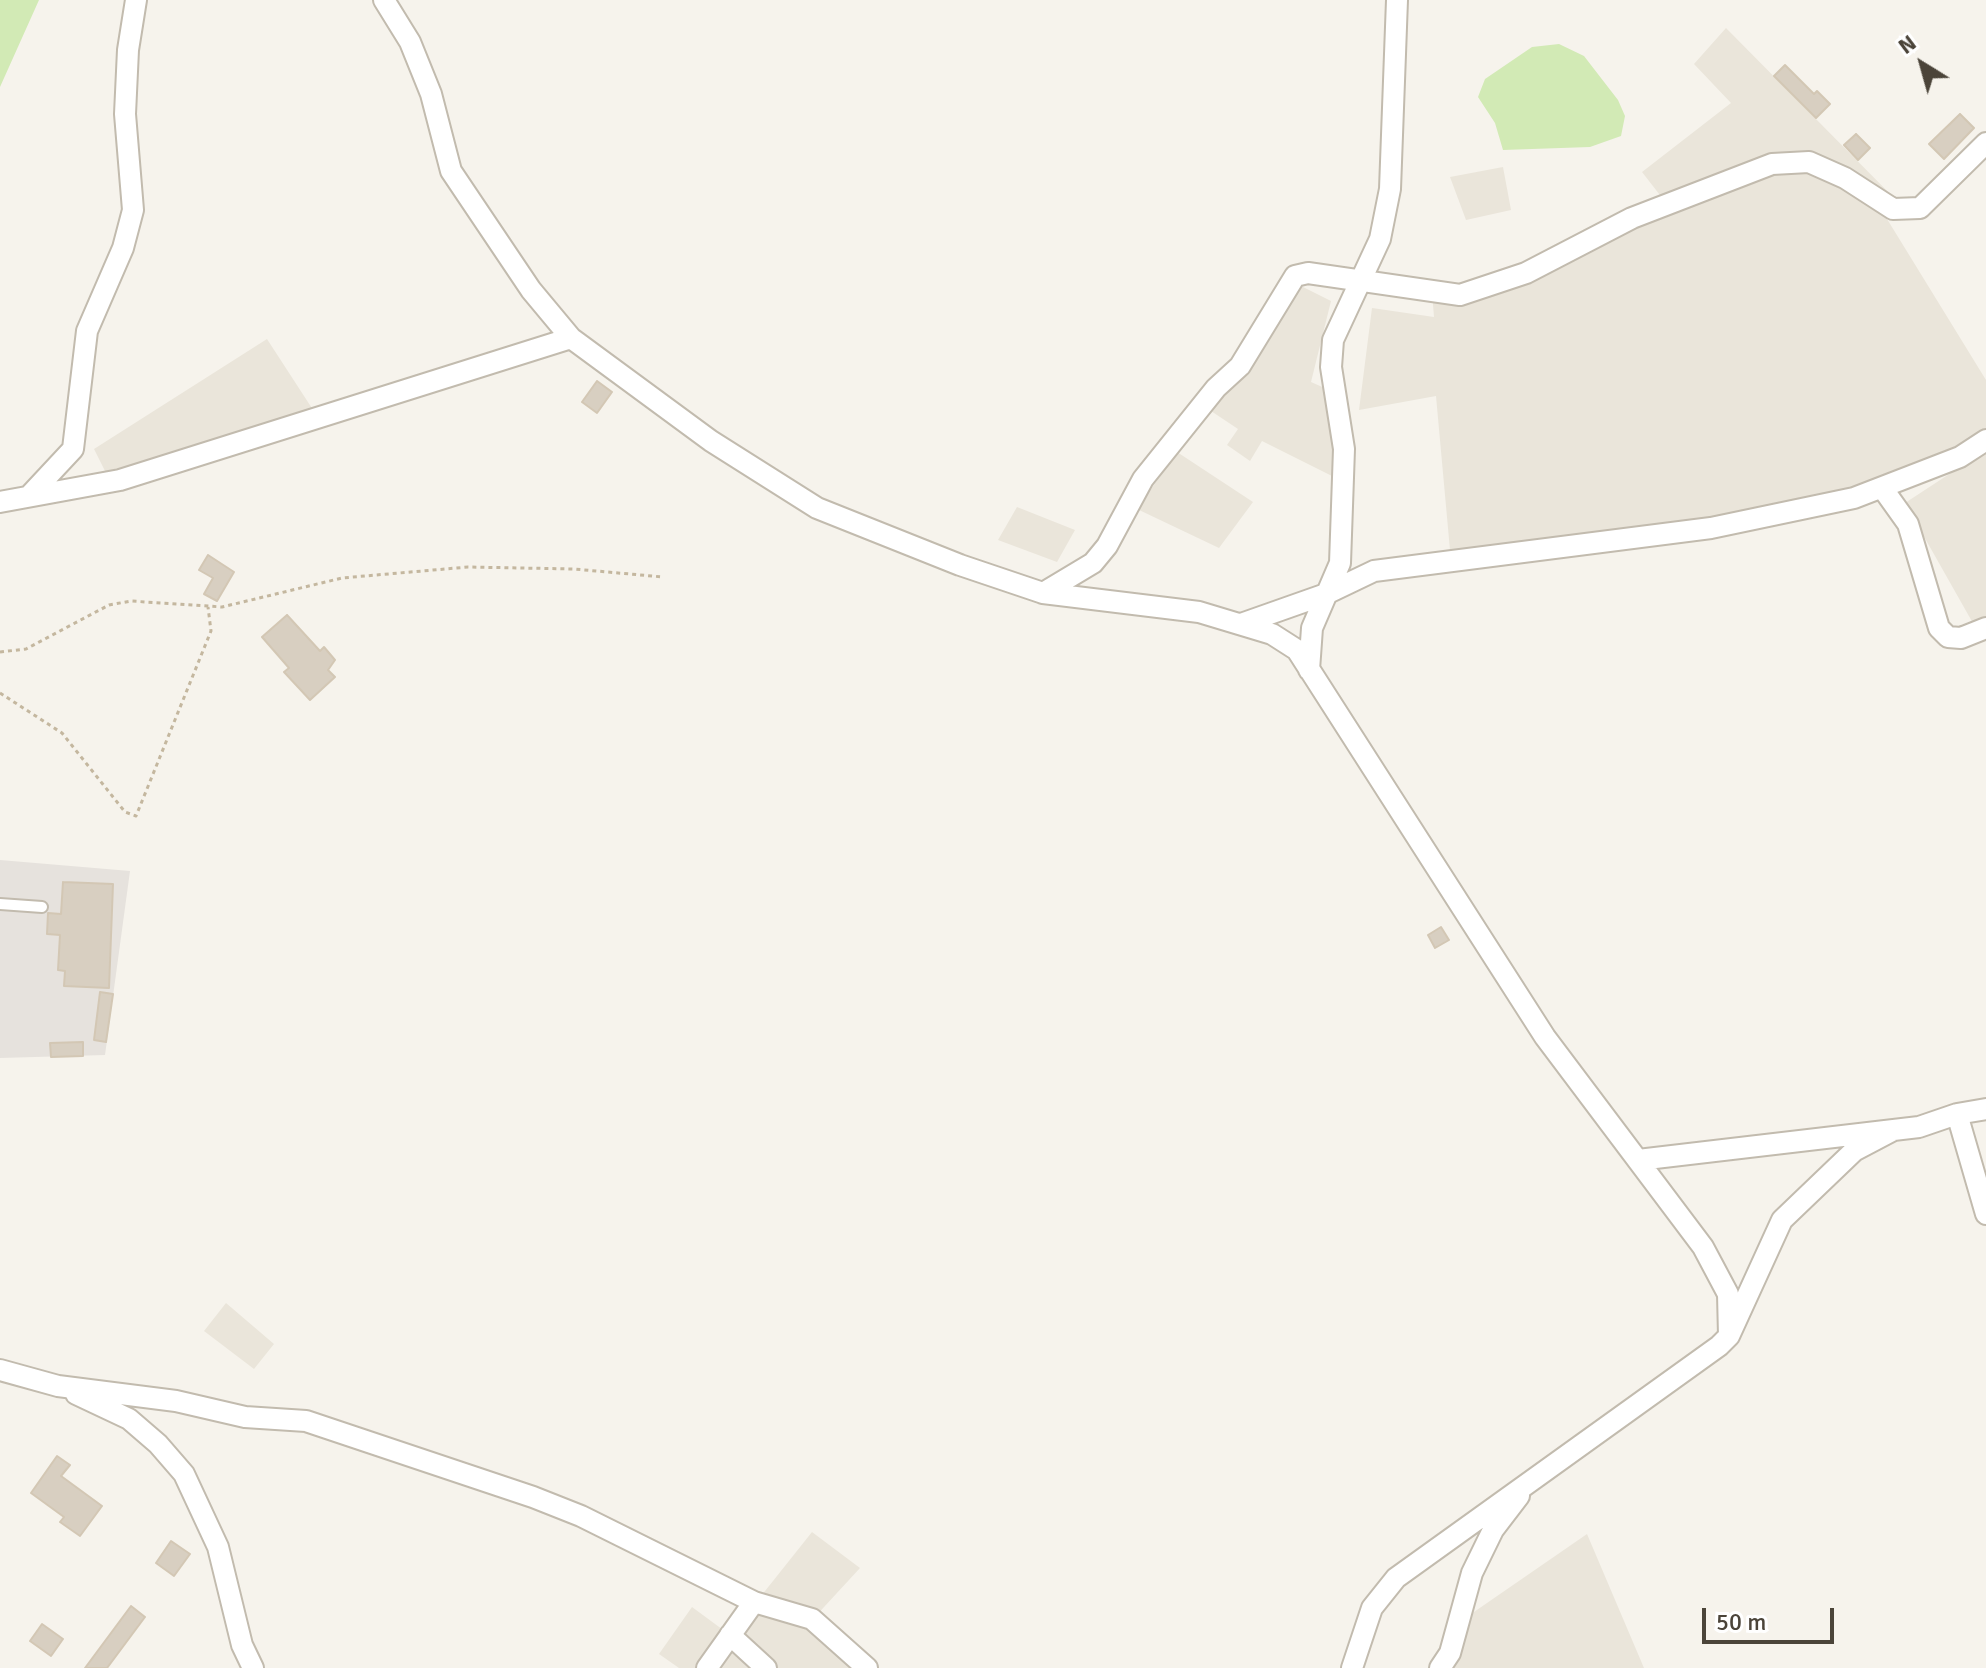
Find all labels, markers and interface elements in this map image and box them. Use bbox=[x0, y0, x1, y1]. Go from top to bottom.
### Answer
north arrow bbox=[1882, 24, 1962, 104]
text: N bbox=[1893, 29, 1921, 60]
scale bar bbox=[1706, 1592, 1838, 1642]
text: 50 m bbox=[1716, 1607, 1766, 1637]

